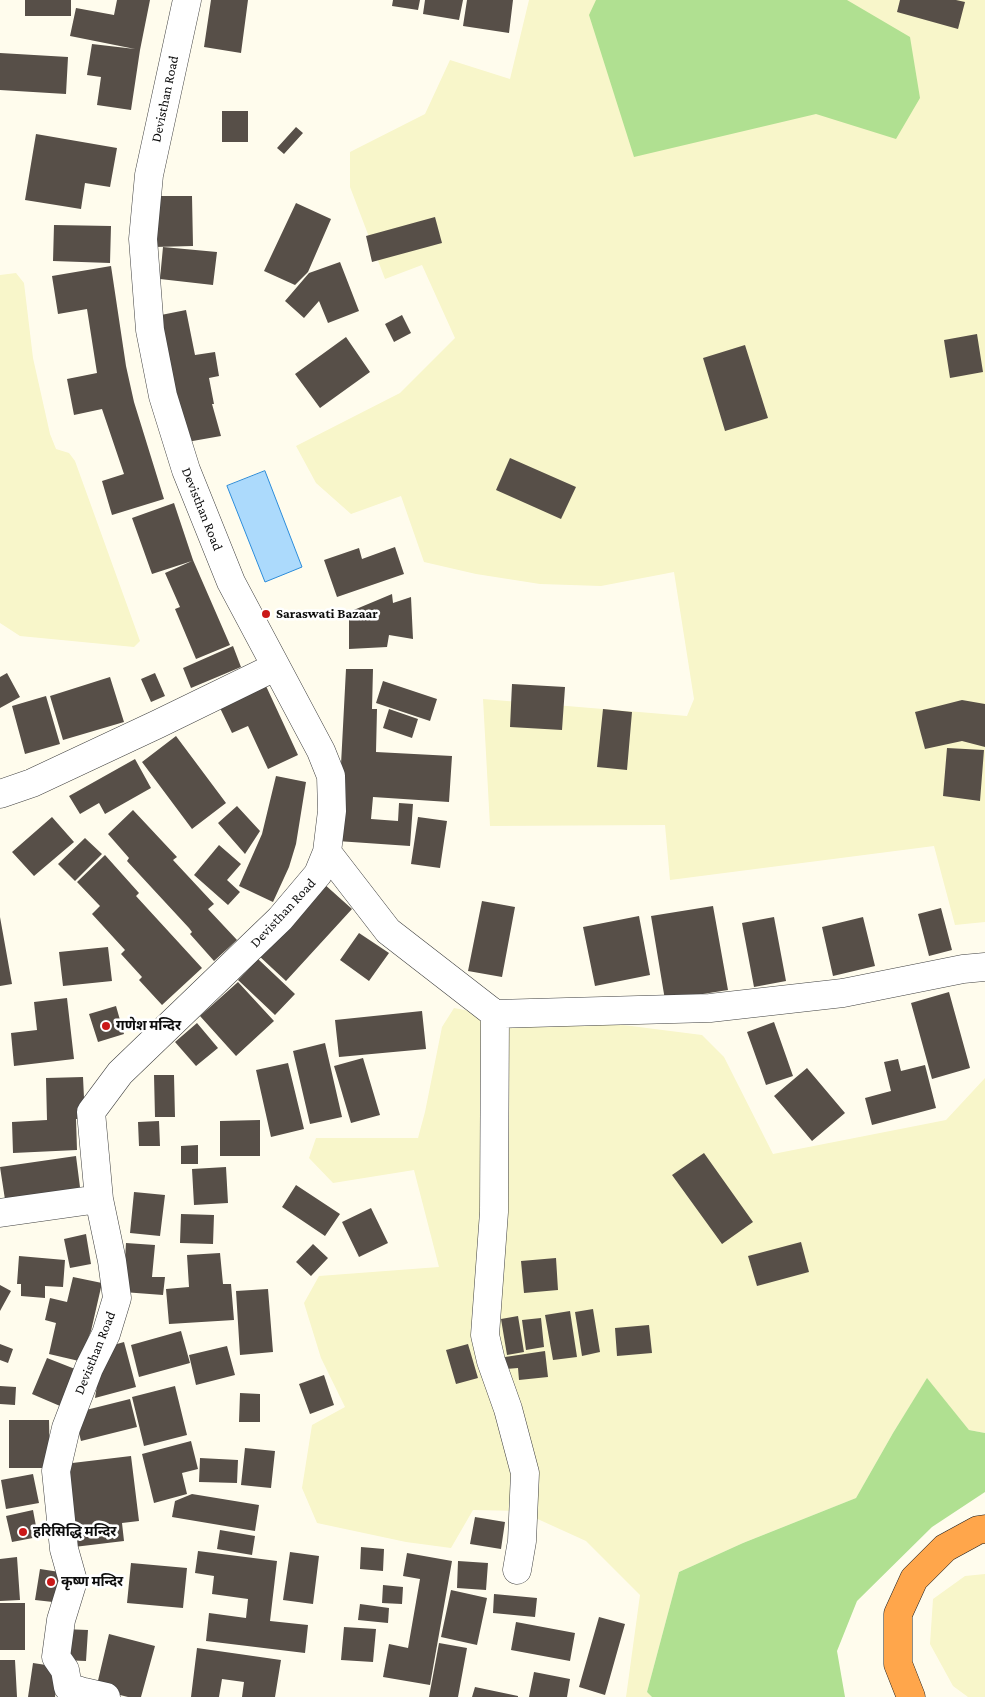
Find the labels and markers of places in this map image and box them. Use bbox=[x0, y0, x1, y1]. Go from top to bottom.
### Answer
place label: Saraswati Bazaar bbox=[276, 606, 378, 622]
marker: Saraswati Bazaar bbox=[260, 608, 272, 620]
place label: गणेश मन्दिर bbox=[116, 1018, 181, 1034]
marker: गणेश मन्दिर bbox=[100, 1020, 112, 1032]
place label: हरिसिद्धि मन्दिर bbox=[33, 1524, 116, 1540]
marker: हरिसिद्धि मन्दिर bbox=[17, 1526, 29, 1538]
place label: कृष्ण मन्दिर bbox=[61, 1574, 123, 1590]
marker: कृष्ण मन्दिर bbox=[45, 1576, 57, 1588]

